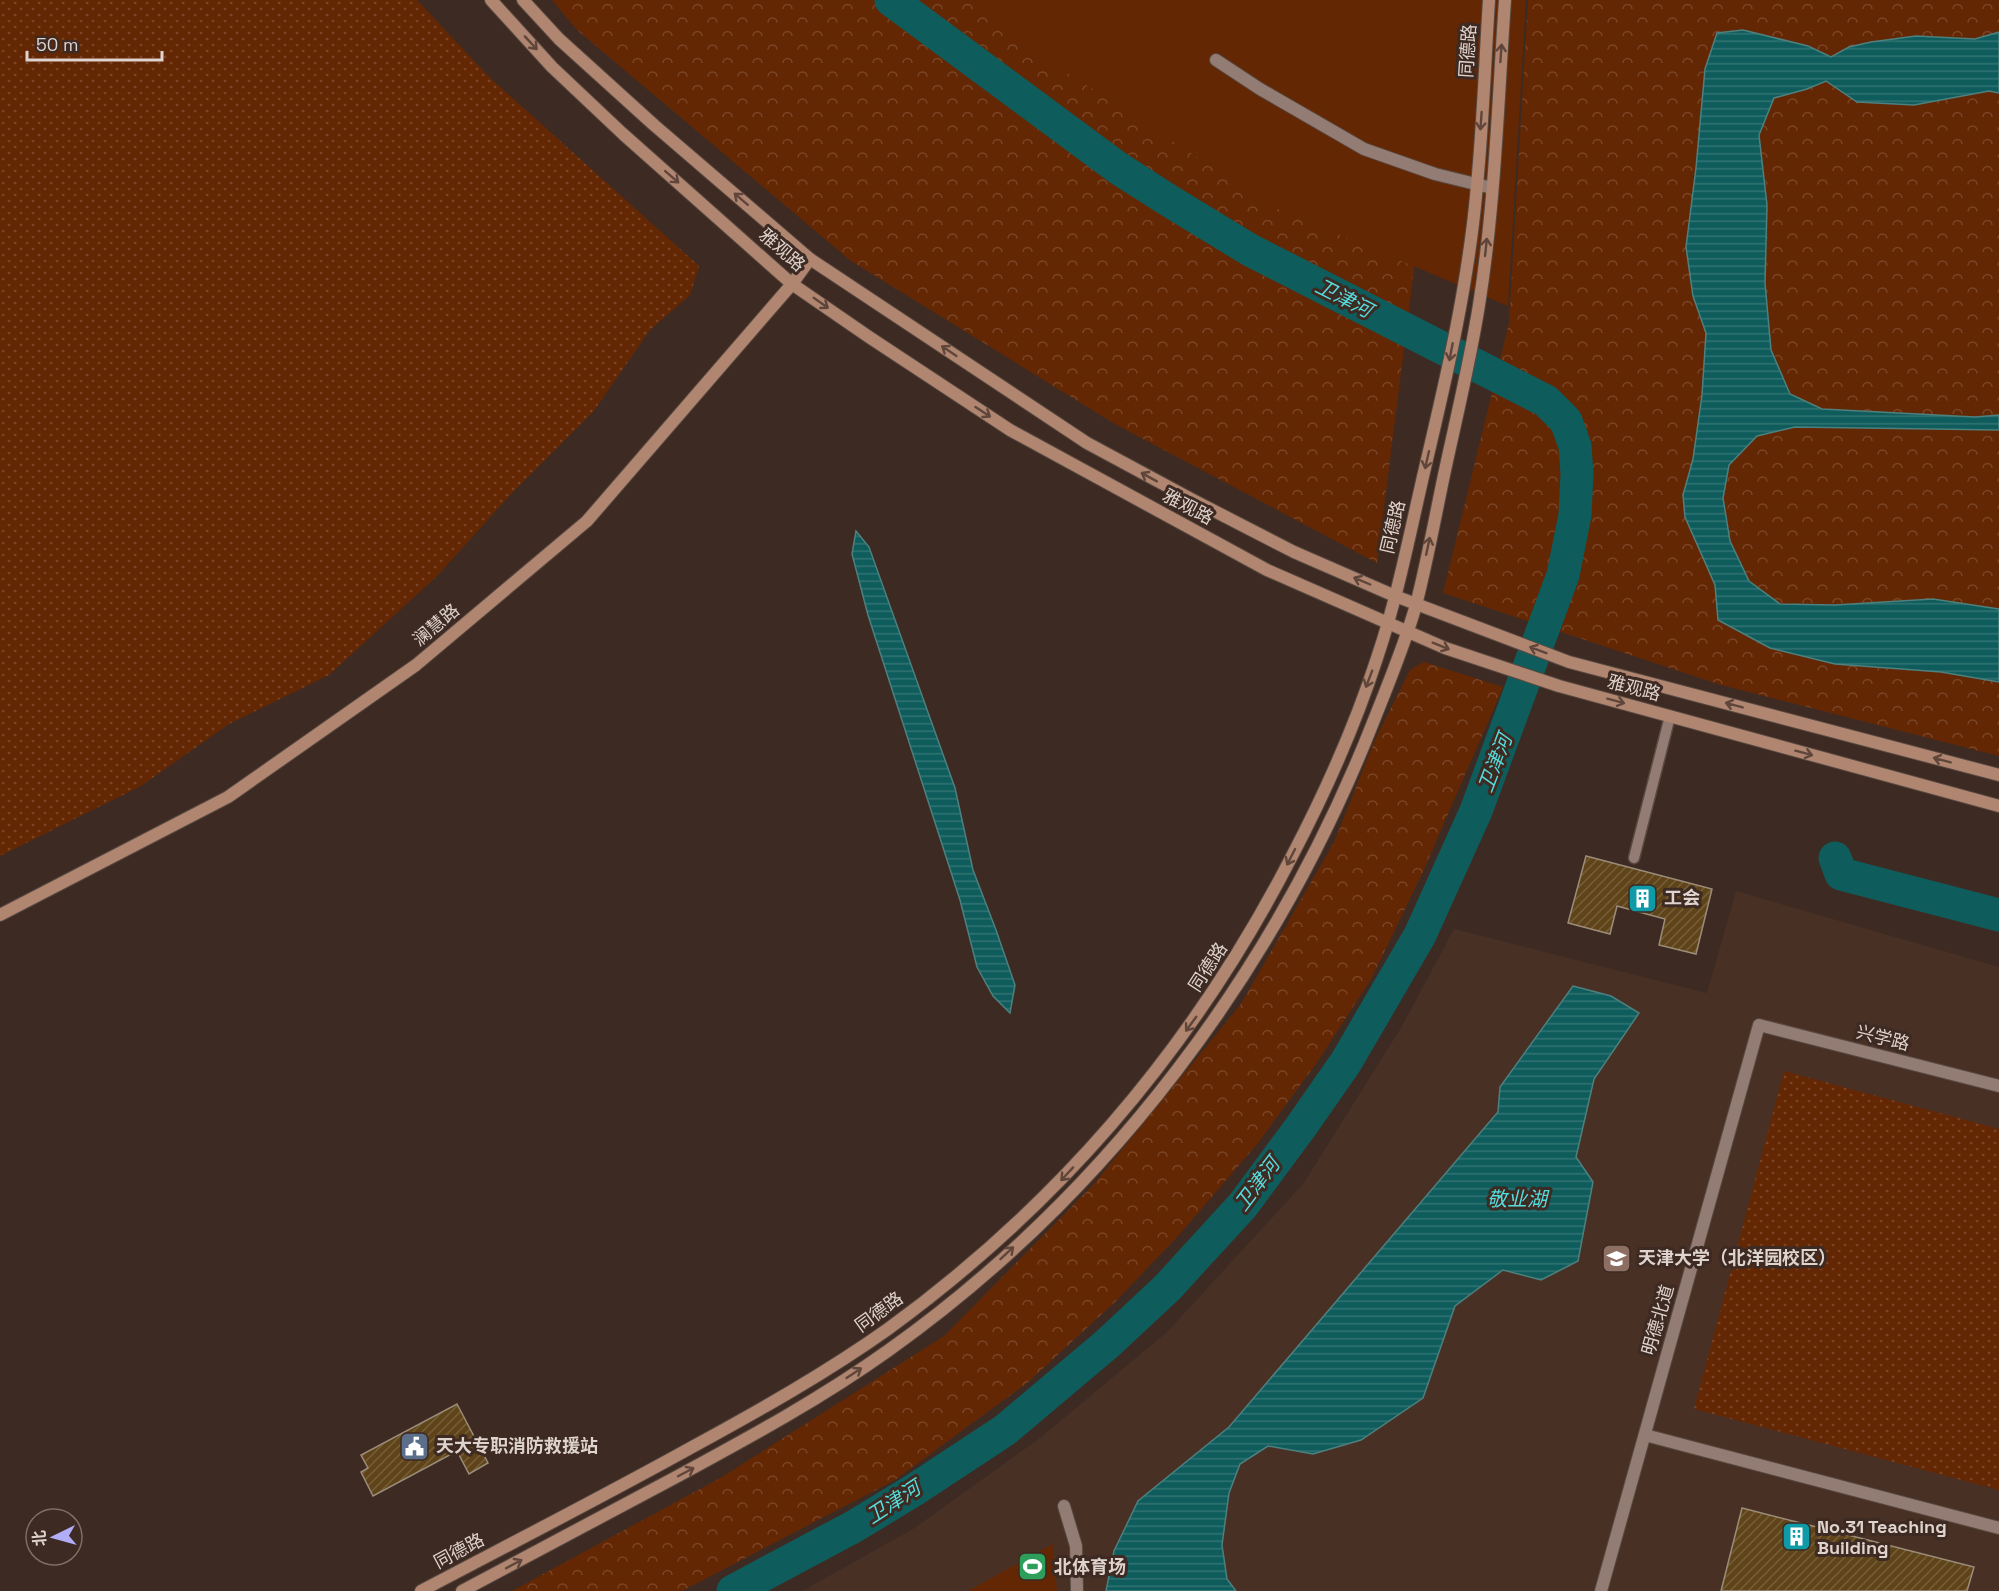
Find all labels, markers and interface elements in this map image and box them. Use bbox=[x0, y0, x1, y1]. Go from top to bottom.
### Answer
street label: 同德路 bbox=[1454, 23, 1481, 79]
scale bar bbox=[27, 24, 162, 62]
text: 50 m bbox=[36, 33, 78, 56]
one-way arrow bbox=[524, 35, 538, 50]
one-way arrow bbox=[1496, 43, 1507, 63]
one-way arrow bbox=[1476, 111, 1487, 131]
one-way arrow bbox=[664, 170, 679, 184]
one-way arrow bbox=[734, 192, 749, 206]
street label: 雅观路 bbox=[754, 223, 810, 276]
one-way arrow bbox=[1480, 237, 1491, 257]
water label: 卫津河 bbox=[1311, 273, 1380, 325]
one-way arrow bbox=[812, 297, 828, 309]
one-way arrow bbox=[1445, 342, 1456, 361]
one-way arrow bbox=[941, 345, 958, 357]
one-way arrow bbox=[974, 406, 991, 418]
one-way arrow bbox=[1421, 450, 1433, 469]
one-way arrow bbox=[1141, 471, 1159, 482]
street label: 雅观路 bbox=[1159, 484, 1217, 529]
street label: 同德路 bbox=[1375, 498, 1410, 556]
one-way arrow bbox=[1423, 537, 1435, 556]
one-way arrow bbox=[1353, 575, 1371, 586]
street label: 澜慧路 bbox=[408, 598, 464, 651]
one-way arrow bbox=[1431, 641, 1450, 652]
one-way arrow bbox=[1529, 643, 1548, 654]
one-way arrow bbox=[1363, 669, 1374, 688]
street label: 雅观路 bbox=[1605, 669, 1663, 706]
one-way arrow bbox=[1606, 696, 1625, 708]
one-way arrow bbox=[1724, 699, 1743, 710]
water label: 卫津河 bbox=[1472, 727, 1519, 796]
one-way arrow bbox=[1794, 747, 1813, 759]
one-way arrow bbox=[1933, 754, 1952, 766]
one-way arrow bbox=[1285, 848, 1297, 866]
building icon: 工会 bbox=[1627, 882, 1659, 914]
place label: 工会 bbox=[1664, 886, 1700, 909]
street label: 同德路 bbox=[1183, 938, 1232, 996]
one-way arrow bbox=[1185, 1016, 1197, 1032]
street label: 兴学路 bbox=[1854, 1020, 1912, 1055]
water label: 卫津河 bbox=[1229, 1149, 1288, 1216]
one-way arrow bbox=[1060, 1166, 1074, 1181]
water label: 敬业湖 bbox=[1487, 1186, 1550, 1212]
school or university icon: 天津大学（北洋园校区） bbox=[1601, 1242, 1633, 1274]
one-way arrow bbox=[1000, 1246, 1015, 1261]
place label: 天津大学（北洋园校区） bbox=[1638, 1246, 1836, 1269]
street label: 明德北道 bbox=[1637, 1282, 1678, 1358]
street label: 同德路 bbox=[850, 1286, 907, 1337]
one-way arrow bbox=[845, 1367, 862, 1379]
public building icon: 天大专职消防救援站 bbox=[399, 1430, 431, 1462]
place label: 天大专职消防救援站 bbox=[436, 1434, 598, 1457]
one-way arrow bbox=[677, 1466, 694, 1478]
water label: 卫津河 bbox=[861, 1473, 929, 1529]
north arrow bbox=[24, 1507, 84, 1567]
place label: No.31 Teaching Building bbox=[1817, 1515, 1947, 1559]
building icon: No.31 Teaching Building bbox=[1780, 1521, 1812, 1553]
street label: 同德路 bbox=[430, 1528, 488, 1573]
text: 北 bbox=[28, 1529, 51, 1547]
sports icon: 北体育场 bbox=[1017, 1551, 1049, 1583]
place label: 北体育场 bbox=[1054, 1555, 1126, 1578]
one-way arrow bbox=[505, 1558, 522, 1570]

